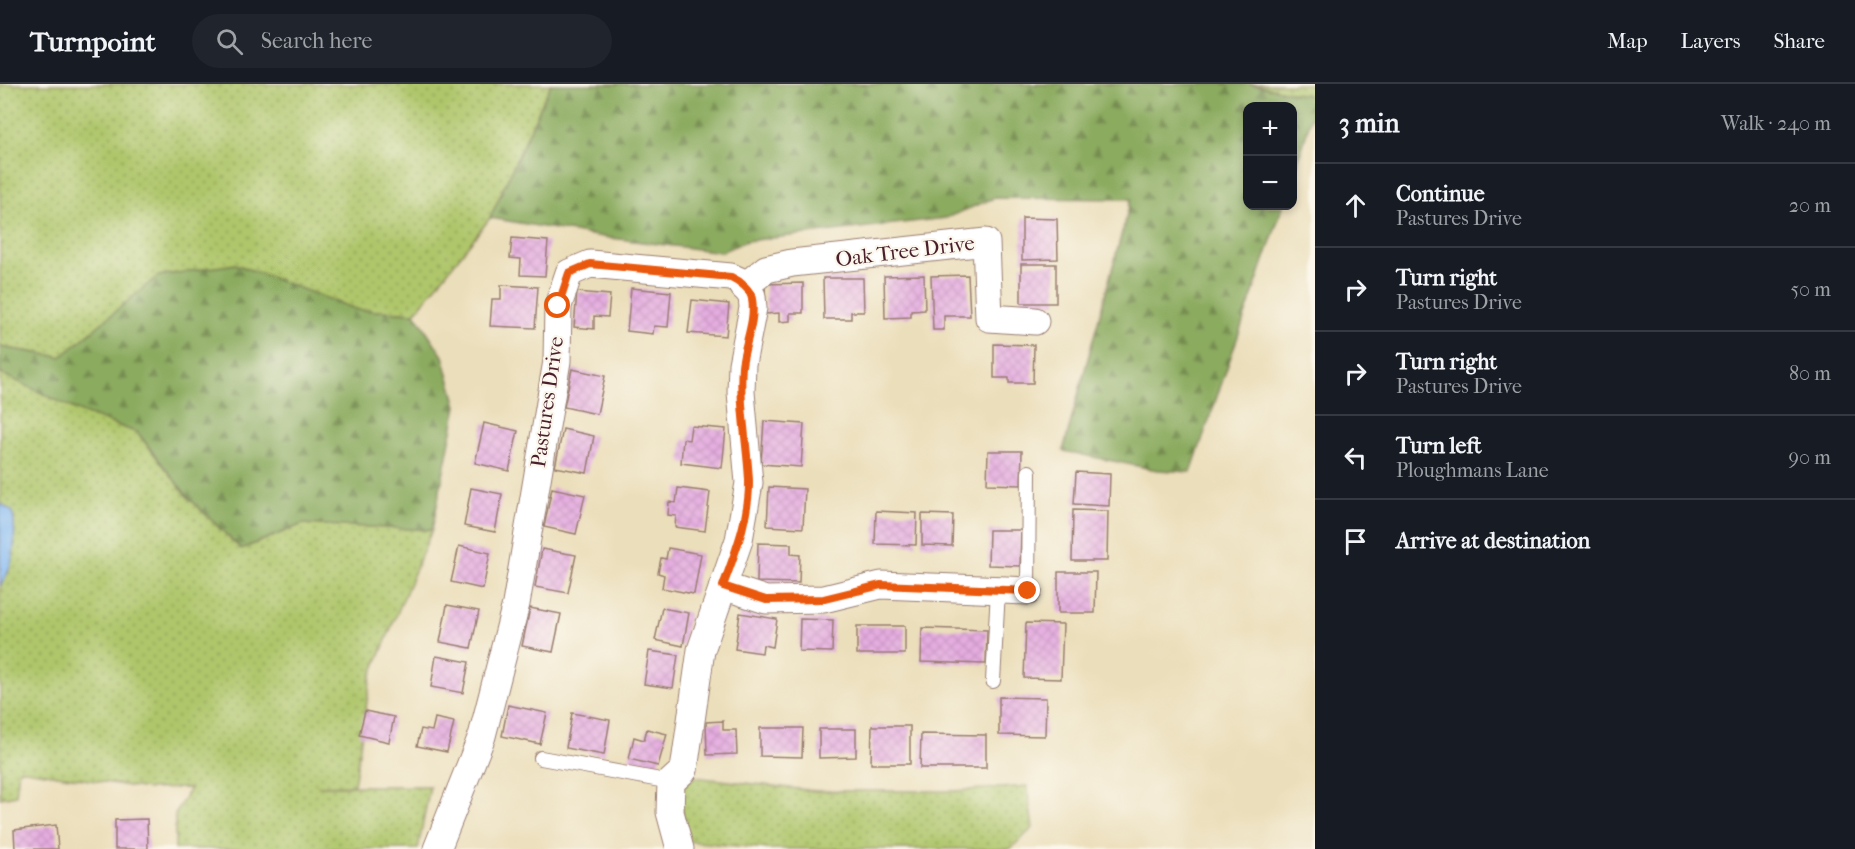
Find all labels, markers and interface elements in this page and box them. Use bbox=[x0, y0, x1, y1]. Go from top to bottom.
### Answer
search box bbox=[192, 14, 612, 68]
text: Turnpoint bbox=[30, 25, 156, 58]
icon: search bbox=[213, 25, 246, 58]
text: Search here bbox=[261, 28, 372, 54]
text: Map bbox=[1607, 29, 1648, 53]
text: Layers bbox=[1681, 29, 1740, 53]
text: Share bbox=[1773, 29, 1825, 53]
map controls bbox=[1243, 102, 1297, 210]
button: + bbox=[1243, 102, 1297, 156]
text: 3 min bbox=[1339, 108, 1400, 139]
text: Walk · 240 m bbox=[1721, 112, 1831, 135]
button: − bbox=[1243, 156, 1297, 210]
text: Continue bbox=[1396, 181, 1485, 207]
icon: ahead bbox=[1339, 189, 1372, 222]
text: 20 m bbox=[1789, 194, 1831, 217]
text: Pastures Drive bbox=[1396, 207, 1522, 230]
street label: Oak Tree Drive bbox=[834, 231, 976, 271]
text: Turn right bbox=[1396, 265, 1497, 291]
icon: right bbox=[1339, 273, 1372, 306]
text: 50 m bbox=[1790, 278, 1831, 301]
text: Pastures Drive bbox=[1396, 291, 1522, 314]
route start bbox=[544, 292, 570, 318]
street label: Pastures Drive bbox=[526, 335, 568, 469]
text: Turn right bbox=[1396, 349, 1497, 375]
icon: right bbox=[1339, 357, 1372, 390]
text: 80 m bbox=[1789, 362, 1831, 385]
text: Pastures Drive bbox=[1396, 375, 1522, 398]
text: Turn left bbox=[1396, 433, 1482, 459]
icon: left bbox=[1339, 441, 1372, 474]
text: 90 m bbox=[1789, 446, 1831, 469]
text: Ploughmans Lane bbox=[1396, 459, 1549, 482]
icon: arrive bbox=[1339, 525, 1372, 558]
text: Arrive at destination bbox=[1396, 528, 1590, 554]
route end bbox=[1014, 577, 1040, 603]

